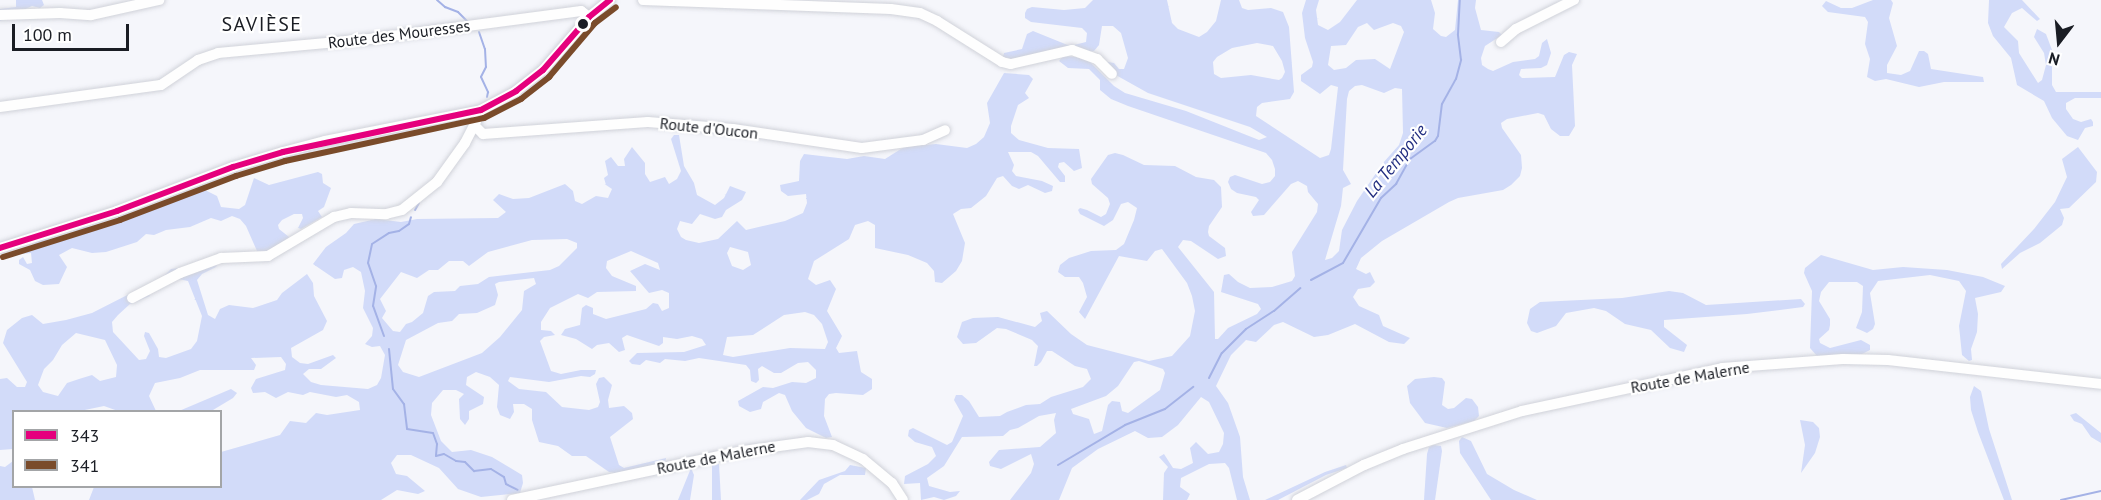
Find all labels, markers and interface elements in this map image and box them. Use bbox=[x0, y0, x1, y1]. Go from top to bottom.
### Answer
scale bar bbox=[15, 12, 132, 50]
district label: SAVIÈSE bbox=[221, 12, 303, 36]
north arrow bbox=[2029, 12, 2089, 72]
street label: Route des Mouresses bbox=[327, 16, 471, 52]
unlabelled marker bbox=[577, 18, 589, 30]
text: 100 m bbox=[23, 23, 72, 46]
text: N bbox=[2046, 48, 2062, 70]
street label: Route d'Oucon bbox=[659, 113, 759, 143]
water label: La Temporie bbox=[1360, 120, 1432, 202]
street label: Route de Malerne bbox=[1629, 357, 1751, 397]
legend bbox=[12, 410, 222, 488]
text: 343 bbox=[70, 424, 99, 447]
street label: Route de Malerne bbox=[655, 436, 777, 478]
text: 341 bbox=[70, 454, 99, 477]

